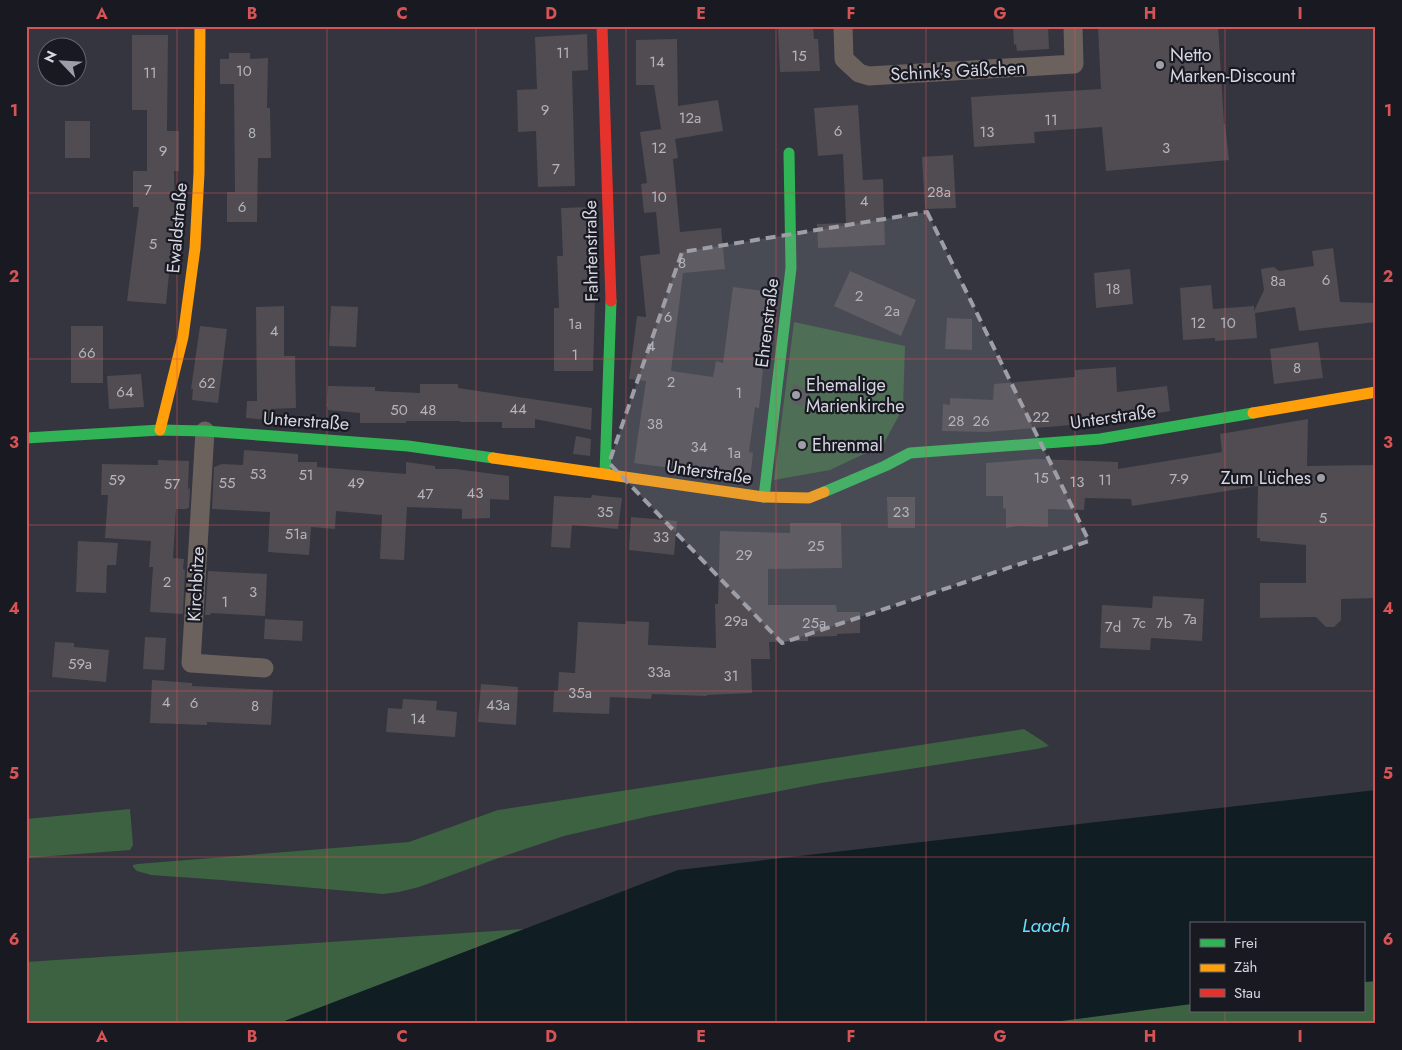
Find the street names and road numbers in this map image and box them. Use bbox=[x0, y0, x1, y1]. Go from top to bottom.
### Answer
street label: Schink's Gäßchen bbox=[890, 54, 1026, 88]
street label: Ewaldstraße bbox=[160, 182, 194, 274]
street label: Fahrtenstraße bbox=[577, 200, 605, 302]
street label: Ehrenstraße bbox=[749, 277, 785, 369]
street label: Unterstraße bbox=[1068, 398, 1158, 436]
street label: Unterstraße bbox=[262, 405, 350, 437]
street label: Unterstraße bbox=[664, 453, 754, 491]
street label: Kirchbitze bbox=[181, 546, 211, 622]

